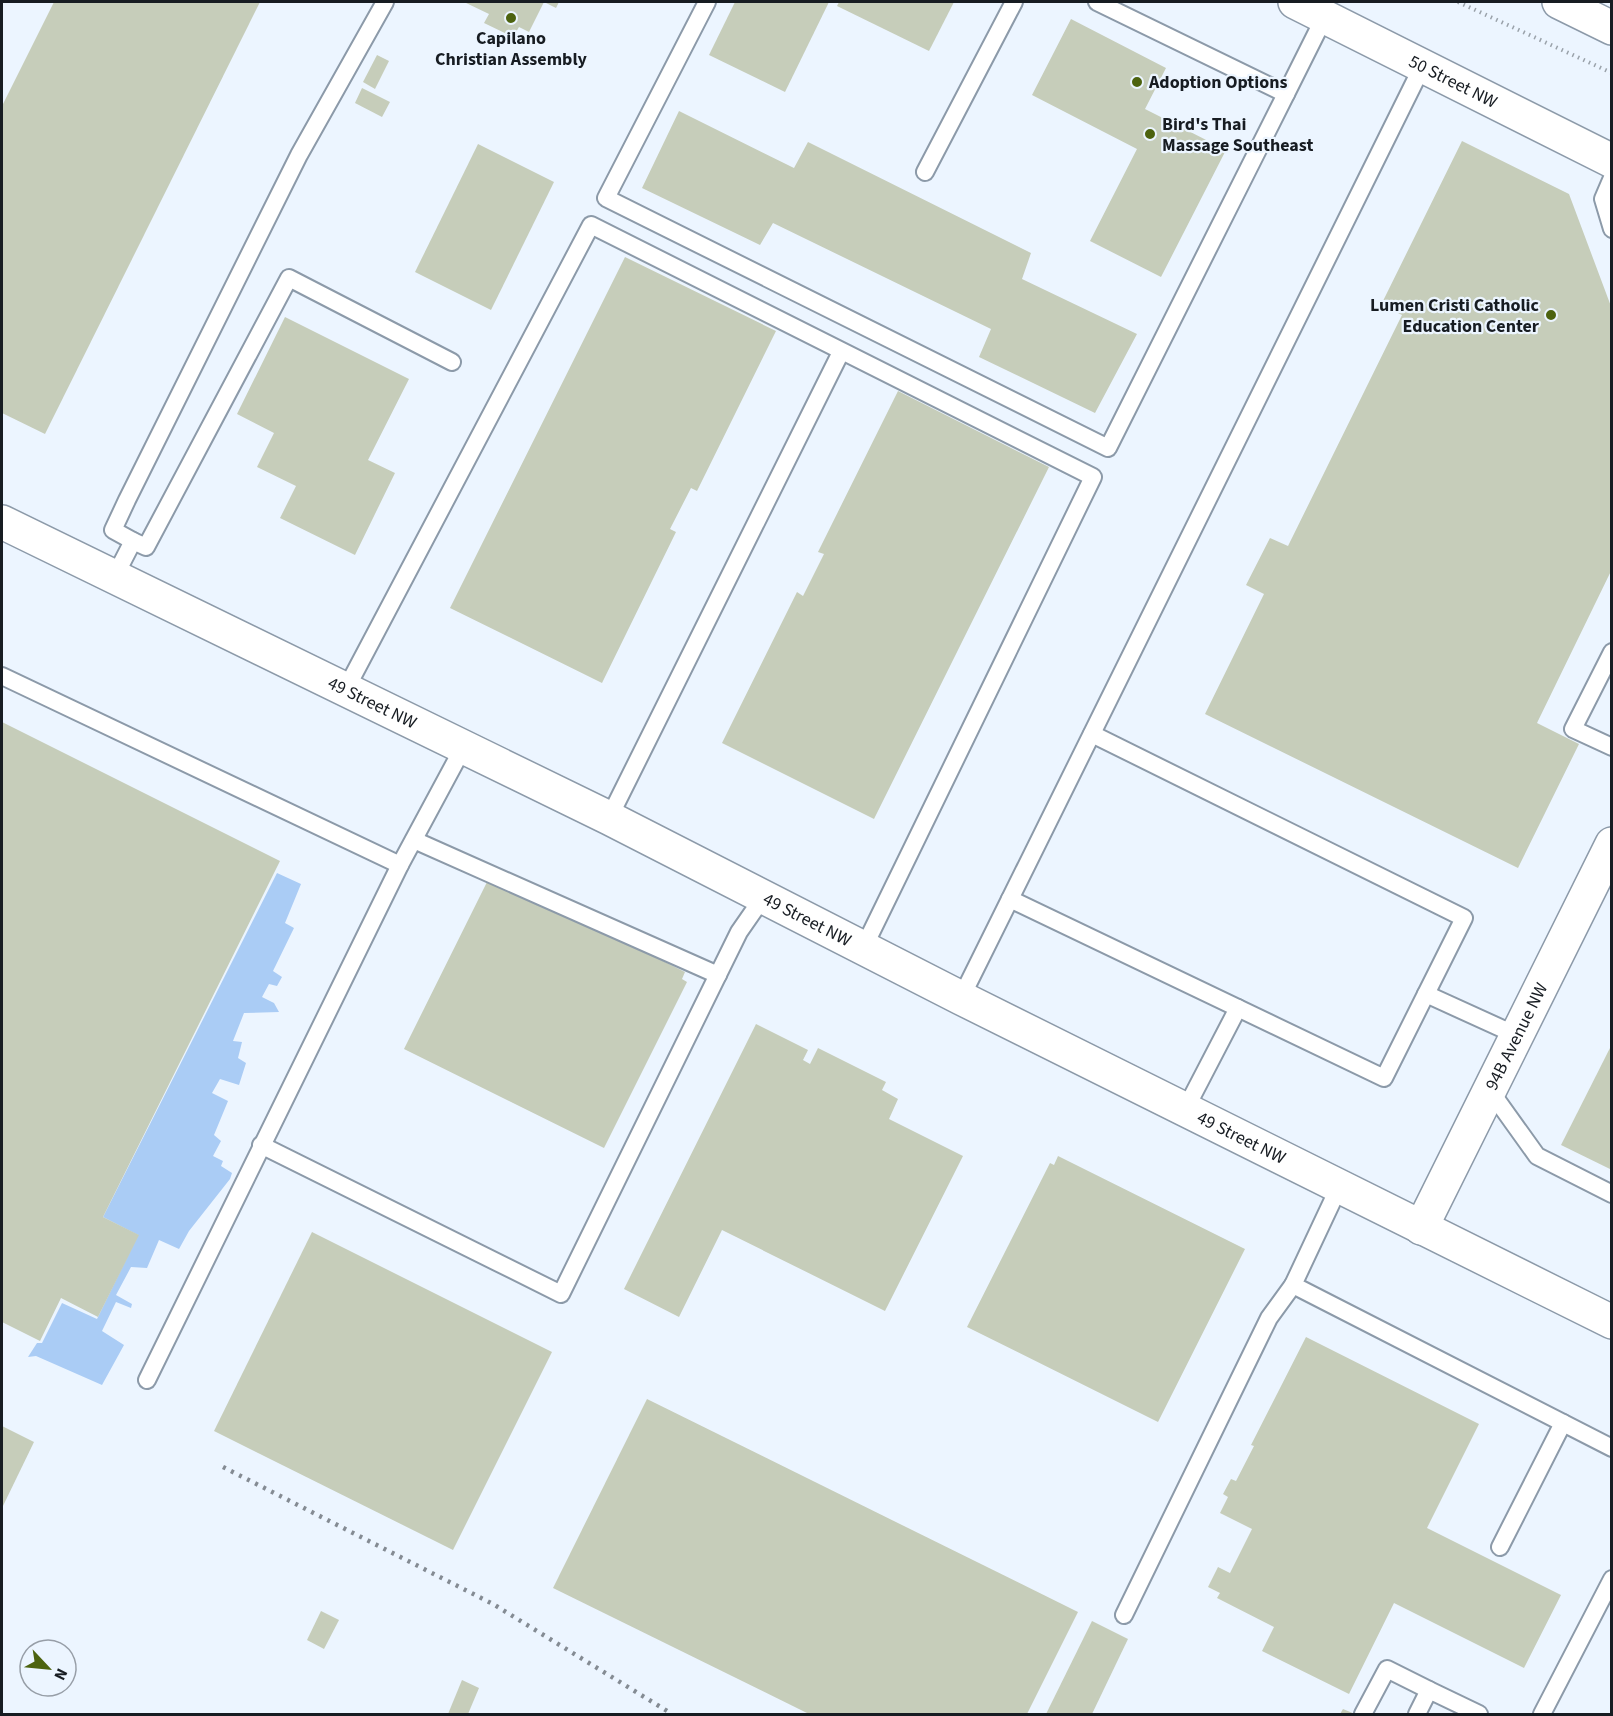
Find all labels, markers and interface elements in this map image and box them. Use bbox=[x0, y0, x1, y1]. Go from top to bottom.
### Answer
marker: Capilano Christian Assembly bbox=[504, 11, 518, 25]
place label: Capilano Christian Assembly bbox=[435, 26, 588, 72]
street label: 50 Street NW bbox=[1405, 49, 1502, 114]
place label: Adoption Options bbox=[1148, 70, 1287, 95]
marker: Adoption Options bbox=[1130, 75, 1144, 89]
place label: Bird's Thai Massage Southeast bbox=[1162, 112, 1313, 158]
marker: Bird's Thai Massage Southeast bbox=[1143, 127, 1157, 141]
place label: Lumen Cristi Catholic Education Center bbox=[1370, 293, 1540, 339]
marker: Lumen Cristi Catholic Education Center bbox=[1544, 308, 1558, 322]
street label: 49 Street NW bbox=[324, 670, 421, 735]
street label: 49 Street NW bbox=[759, 886, 856, 952]
street label: 94B Avenue NW bbox=[1479, 978, 1554, 1094]
street label: 49 Street NW bbox=[1193, 1105, 1290, 1170]
north arrow bbox=[18, 1638, 78, 1698]
text: N bbox=[48, 1665, 73, 1684]

